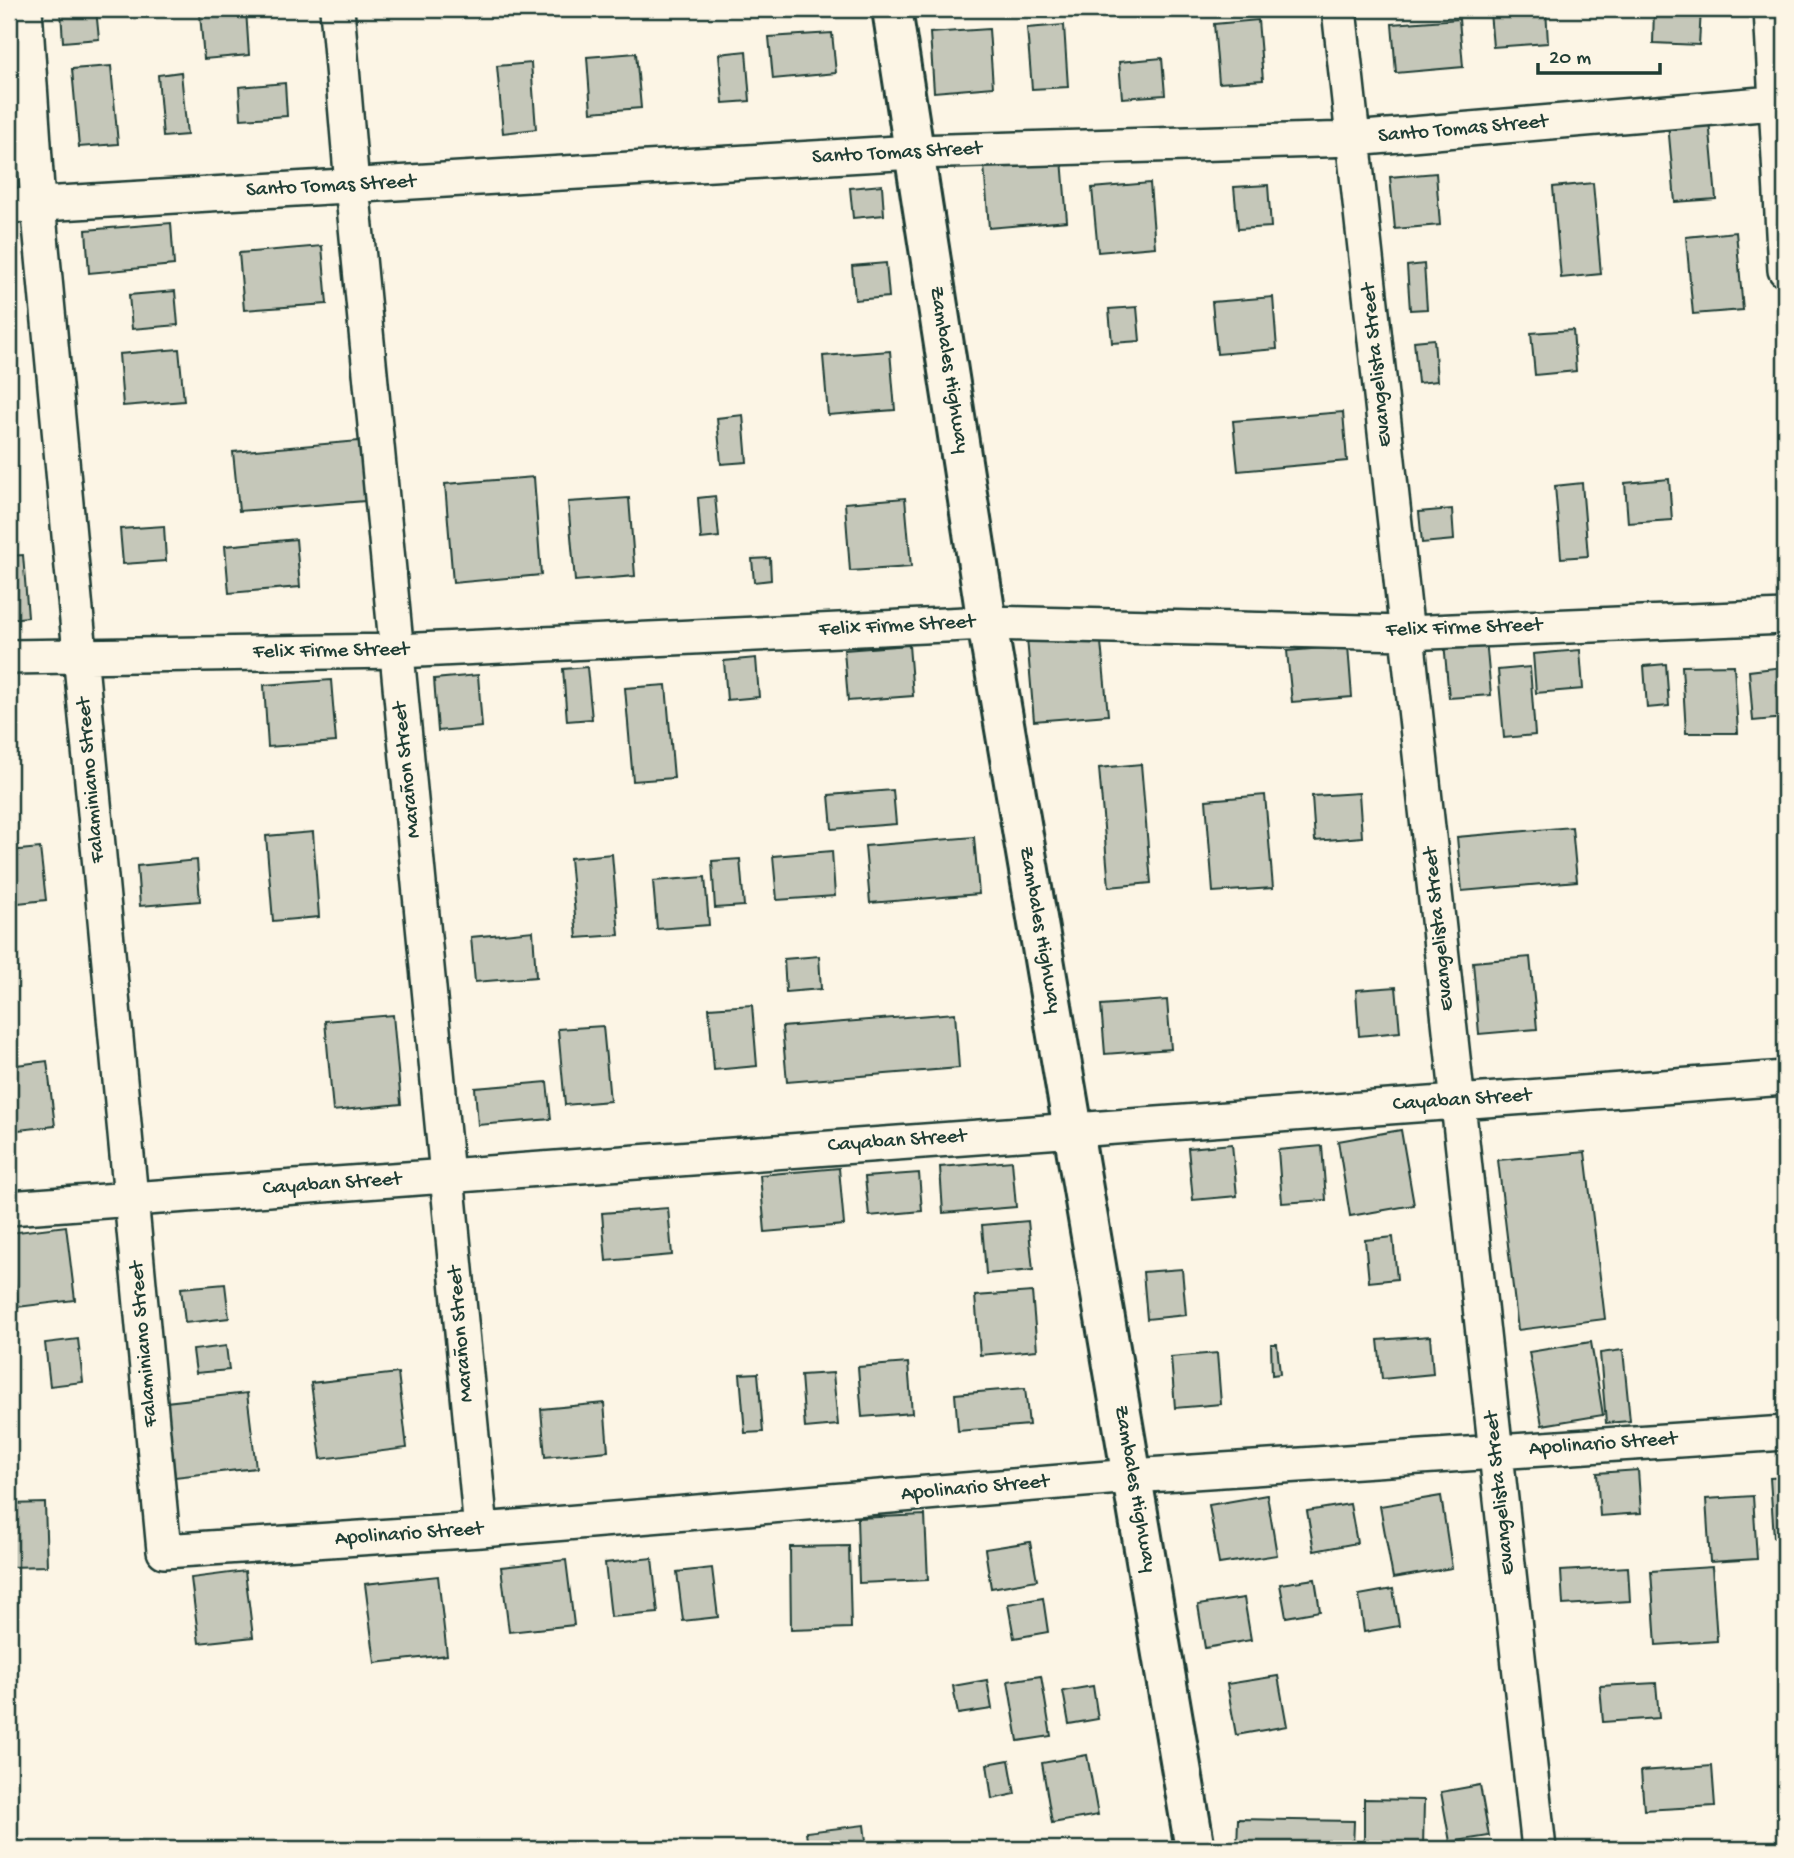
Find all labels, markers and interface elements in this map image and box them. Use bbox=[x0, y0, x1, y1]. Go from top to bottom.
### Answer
scale bar bbox=[1538, 32, 1661, 76]
text: 20 m bbox=[1549, 47, 1591, 72]
street label: Santo Tomas Street bbox=[1377, 110, 1551, 150]
street label: Santo Tomas Street bbox=[811, 137, 985, 171]
street label: Santo Tomas Street bbox=[245, 170, 419, 204]
street label: Evangelista Street bbox=[1357, 279, 1399, 448]
street label: Zambales Highway bbox=[922, 285, 974, 455]
street label: Felix Firme Street bbox=[817, 610, 978, 644]
street label: Felix Firme Street bbox=[1384, 614, 1545, 644]
street label: Felix Firme Street bbox=[252, 638, 412, 666]
street label: Falaminiano Street bbox=[72, 694, 112, 865]
street label: Marañon Street bbox=[388, 698, 428, 840]
street label: Evangelista Street bbox=[1419, 843, 1461, 1012]
street label: Zambales Highway bbox=[1012, 845, 1066, 1015]
street label: Cayaban Street bbox=[1392, 1084, 1534, 1118]
street label: Cayaban Street bbox=[827, 1125, 969, 1159]
street label: Cayaban Street bbox=[262, 1168, 404, 1202]
street label: Falaminiano Street bbox=[125, 1258, 165, 1429]
street label: Marañon Street bbox=[443, 1262, 480, 1403]
street label: Zambales Highway bbox=[1107, 1404, 1161, 1574]
street label: Evangelista Street bbox=[1480, 1407, 1522, 1576]
street label: Apolinario Street bbox=[1528, 1427, 1680, 1463]
street label: Apolinario Street bbox=[900, 1470, 1052, 1508]
street label: Apolinario Street bbox=[334, 1517, 486, 1553]

